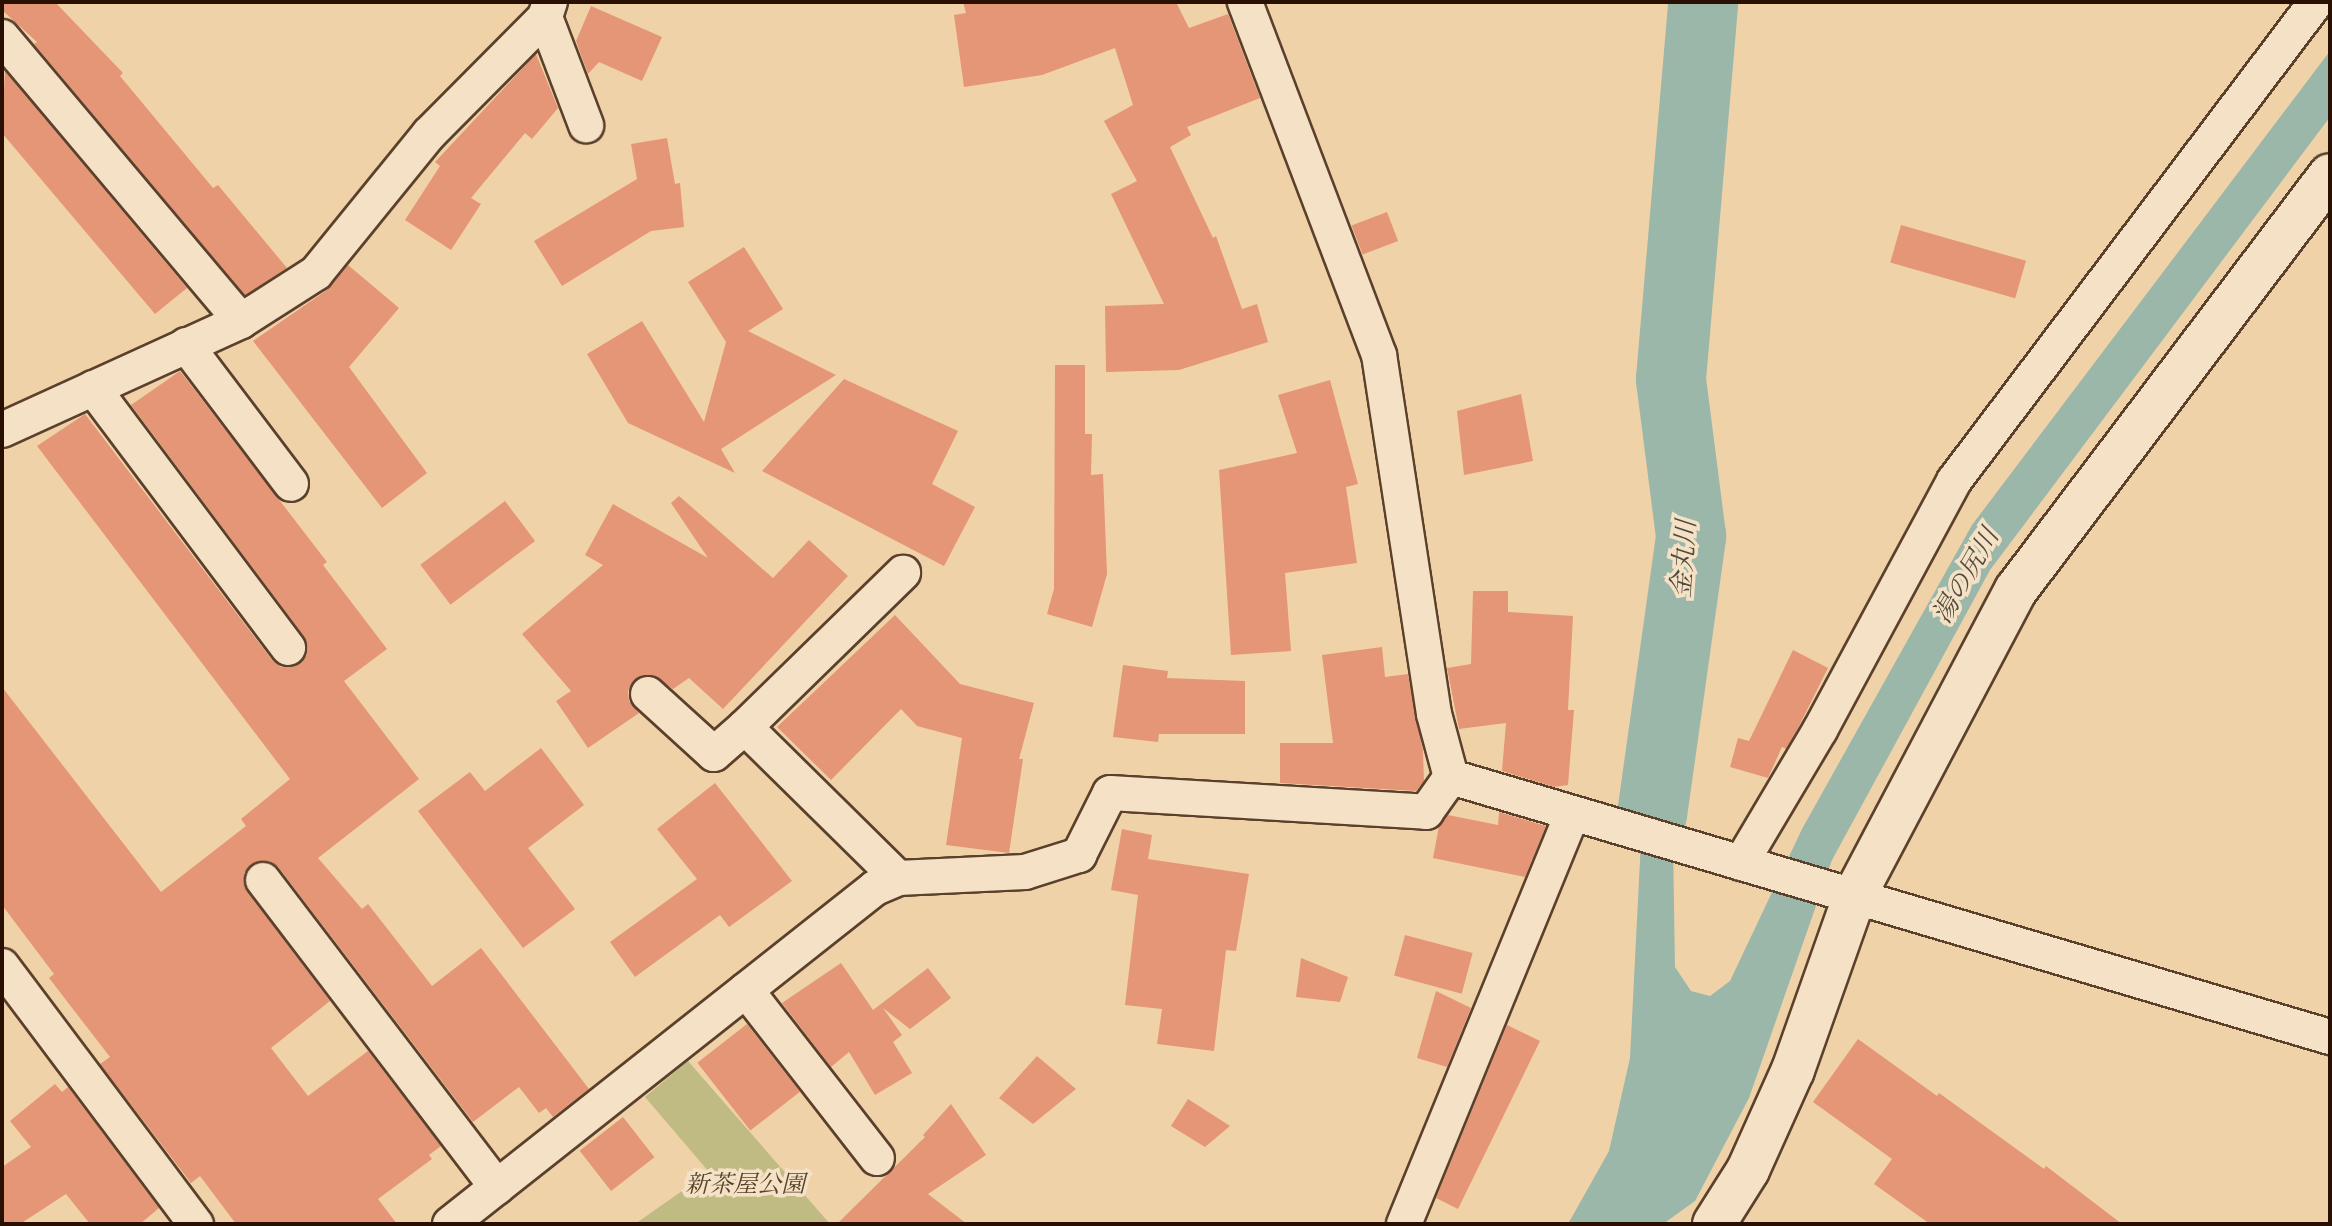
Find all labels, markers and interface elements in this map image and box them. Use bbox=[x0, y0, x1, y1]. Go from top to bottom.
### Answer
water label: 金丸川 bbox=[1666, 519, 1702, 599]
water label: 湯の尻川 bbox=[1926, 523, 2006, 629]
park label: 新茶屋公園 bbox=[685, 1171, 805, 1199]

